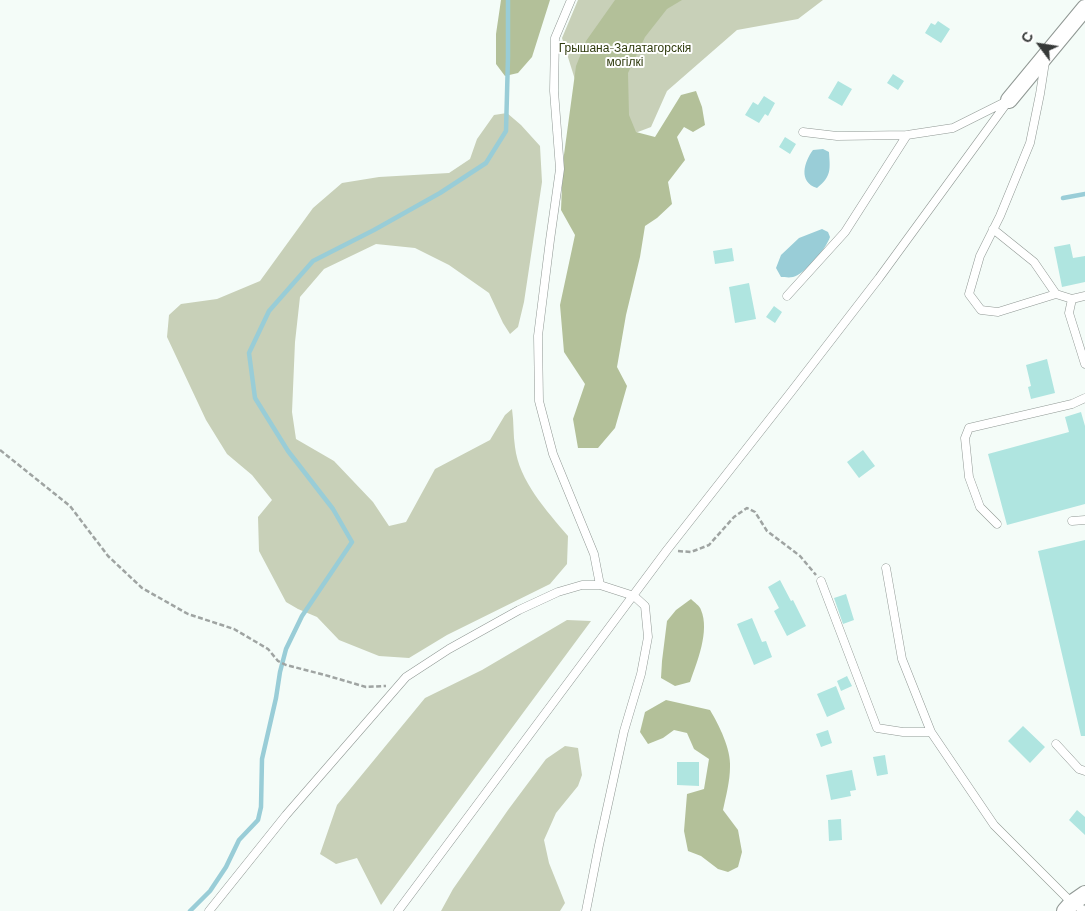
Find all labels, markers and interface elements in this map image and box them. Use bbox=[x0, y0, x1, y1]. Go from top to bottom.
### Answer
north arrow bbox=[1015, 20, 1065, 70]
text: С bbox=[1017, 28, 1037, 46]
park label: Грышана-Залатагорскія могілкі bbox=[559, 41, 691, 69]

